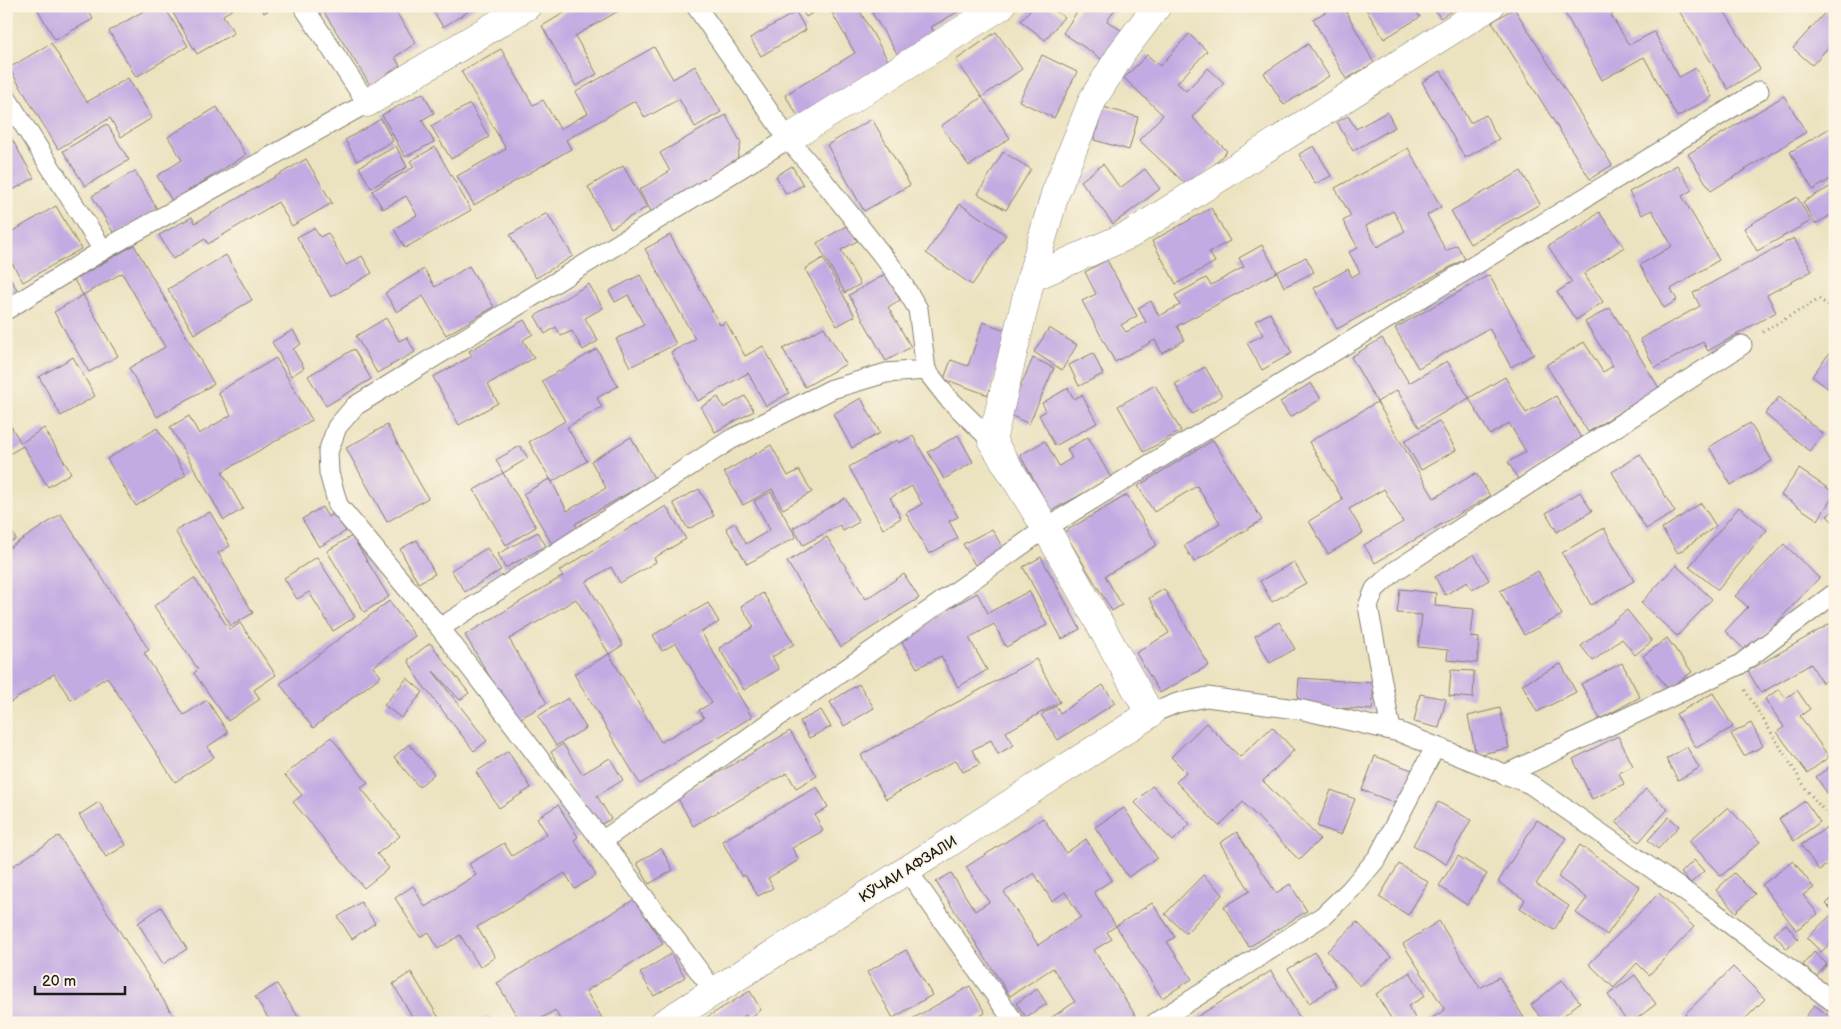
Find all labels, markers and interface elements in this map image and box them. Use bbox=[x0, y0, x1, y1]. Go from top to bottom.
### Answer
street label: КӮЧАИ АФЗАЛИ bbox=[856, 832, 961, 907]
scale bar bbox=[35, 964, 125, 996]
text: 20 m bbox=[42, 972, 76, 991]

